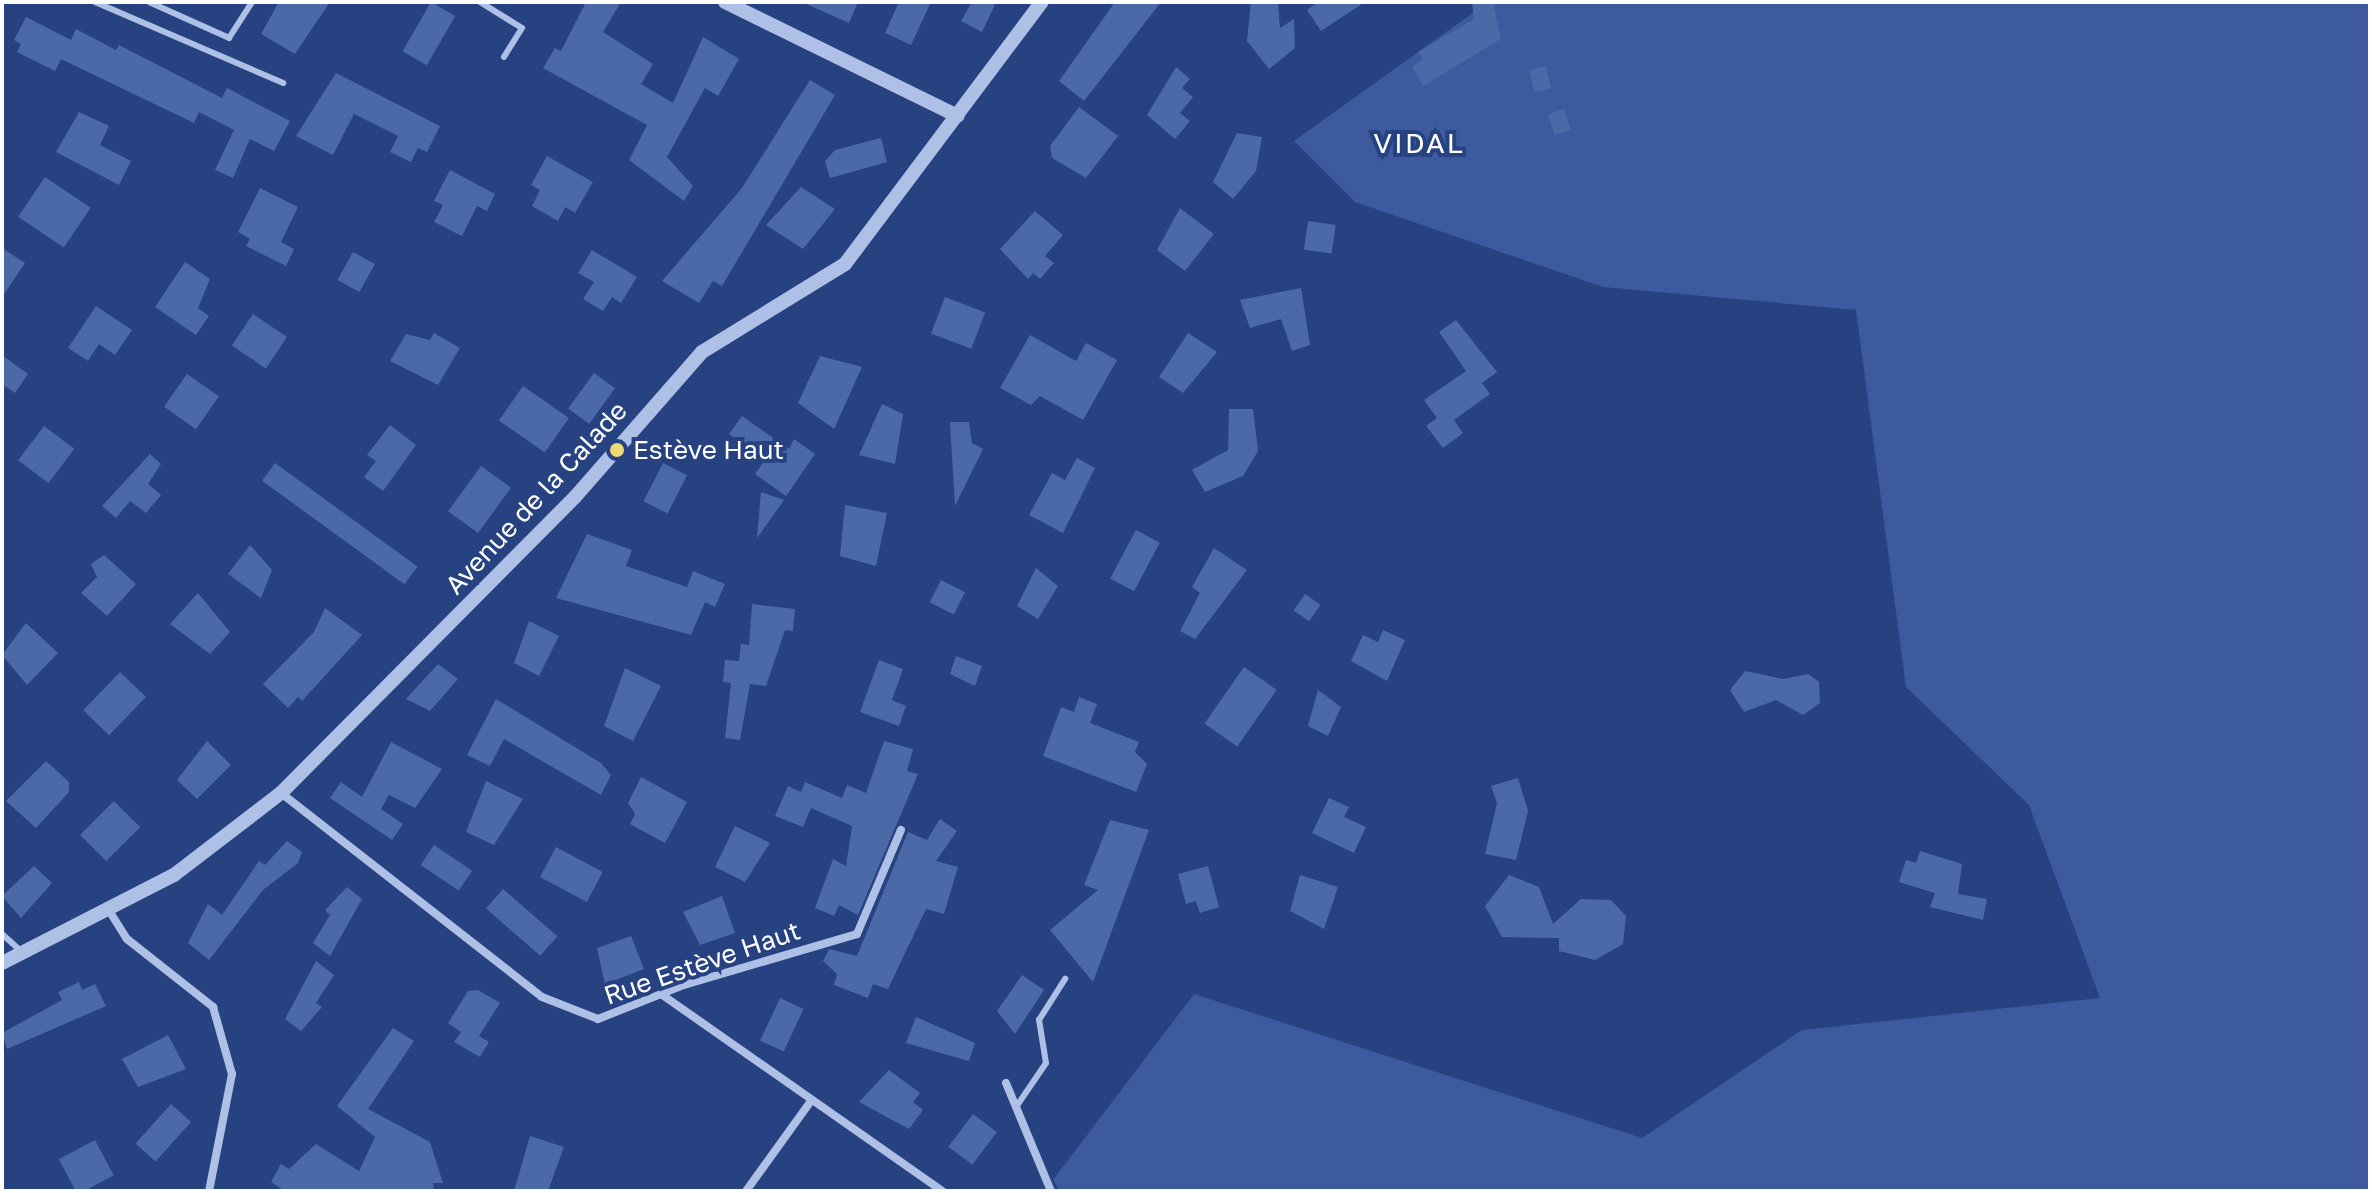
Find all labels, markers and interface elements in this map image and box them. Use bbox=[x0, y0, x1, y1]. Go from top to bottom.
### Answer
district label: VIDAL bbox=[1373, 126, 1465, 160]
street label: Avenue de la Calade bbox=[439, 395, 633, 601]
place label: Estève Haut bbox=[633, 434, 784, 466]
marker: Estève Haut bbox=[608, 441, 626, 459]
street label: Rue Estève Haut bbox=[600, 915, 804, 1011]

